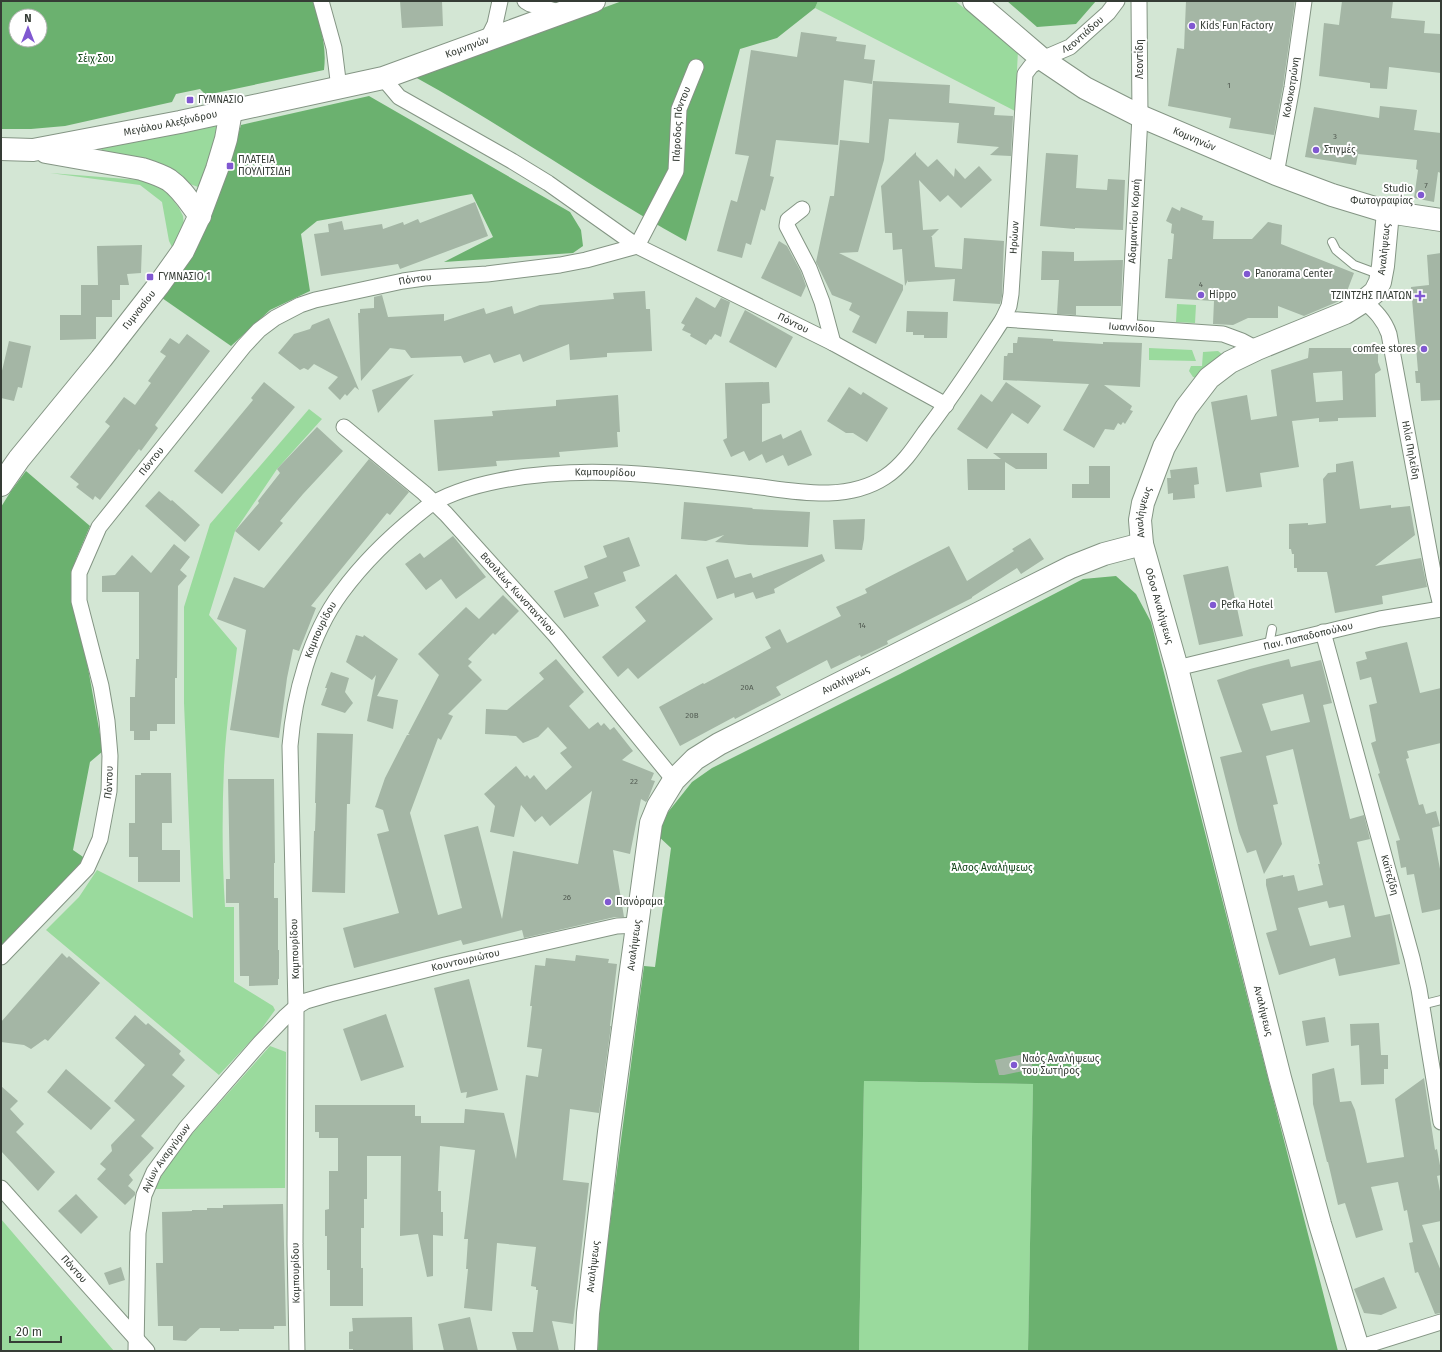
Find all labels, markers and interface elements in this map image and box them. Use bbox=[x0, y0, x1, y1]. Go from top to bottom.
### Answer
north arrow bbox=[8, 8, 48, 48]
text: N bbox=[24, 12, 32, 25]
street label: Λεοντιάδου bbox=[1060, 13, 1107, 56]
place label: Kids Fun Factory bbox=[1200, 20, 1274, 32]
marker: Kids Fun Factory bbox=[1187, 21, 1197, 31]
street label: Κομνηνών bbox=[444, 34, 491, 61]
street label: Λεοντίδη bbox=[1133, 39, 1146, 79]
park label: Σέιχ Σου bbox=[78, 52, 114, 65]
street label: Κολοκοτρώνη bbox=[1280, 56, 1302, 119]
house number: 1 bbox=[1227, 81, 1231, 90]
street label: Πάροδος Πόντου bbox=[670, 85, 694, 162]
place label: ΓΥΜΝΑΣΙΟ bbox=[198, 94, 244, 106]
marker: ΓΥΜΝΑΣΙΟ bbox=[185, 95, 195, 105]
street label: Μεγάλου Αλεξάνδρου bbox=[123, 108, 219, 139]
street label: Κομνηνών bbox=[1171, 125, 1218, 154]
house number: 3 bbox=[1333, 132, 1337, 141]
place label: Στιγμές bbox=[1324, 143, 1356, 156]
marker: Στιγμές bbox=[1311, 145, 1321, 155]
place label: ΠΛΑΤΕΙΑ ΠΟΥΛΙΤΣΙΔΗ bbox=[238, 154, 291, 178]
marker: ΠΛΑΤΕΙΑ ΠΟΥΛΙΤΣΙΔΗ bbox=[225, 161, 235, 171]
street label: Αδαμαντίου Κοραή bbox=[1126, 178, 1143, 264]
house number: 7 bbox=[1424, 181, 1428, 190]
place label: Studio Φωτογραφίας bbox=[1350, 183, 1413, 207]
marker: Studio Φωτογραφίας bbox=[1416, 190, 1426, 200]
street label: Ηρώων bbox=[1007, 220, 1022, 254]
street label: Αναλήψεως bbox=[1375, 223, 1393, 276]
place label: Panorama Center bbox=[1255, 268, 1333, 280]
marker: Panorama Center bbox=[1242, 269, 1252, 279]
place label: ΓΥΜΝΑΣΙΟ 1 bbox=[158, 271, 211, 283]
marker: ΓΥΜΝΑΣΙΟ 1 bbox=[145, 272, 155, 282]
street label: Πόντου bbox=[397, 272, 432, 288]
house number: 4 bbox=[1199, 280, 1204, 289]
street label: Γυμνασίου bbox=[120, 288, 158, 332]
place label: Hippo bbox=[1209, 289, 1237, 301]
marker: Hippo bbox=[1196, 290, 1206, 300]
place label: ΤΖΙΝΤΖΗΣ ΠΛΑΤΩΝ bbox=[1331, 290, 1412, 302]
marker: ΤΖΙΝΤΖΗΣ ΠΛΑΤΩΝ bbox=[1415, 291, 1425, 301]
street label: Πόντου bbox=[775, 310, 811, 336]
street label: Ιωαννίδου bbox=[1108, 320, 1156, 335]
place label: comfee stores bbox=[1353, 343, 1416, 355]
marker: comfee stores bbox=[1419, 344, 1429, 354]
street label: Ηλία Πηλείδη bbox=[1399, 420, 1422, 481]
street label: Πόντου bbox=[136, 444, 167, 478]
street label: Καμπουρίδου bbox=[574, 466, 636, 480]
street label: Αναλήψεως bbox=[1134, 485, 1155, 538]
street label: Βασιλέως Κωνσταντίνου bbox=[478, 550, 559, 638]
street label: Οδοσ Αναλήψεως bbox=[1142, 567, 1176, 646]
street label: Καμπουρίδου bbox=[303, 599, 340, 660]
place label: Pefka Hotel bbox=[1221, 599, 1273, 611]
marker: Pefka Hotel bbox=[1208, 600, 1218, 610]
street label: Παν. Παπαδοπούλου bbox=[1262, 620, 1354, 653]
house number: 14 bbox=[858, 621, 867, 630]
street label: Αναλήψεως bbox=[820, 663, 872, 697]
house number: 20A bbox=[740, 683, 754, 692]
house number: 20B bbox=[685, 711, 699, 720]
street label: Πόντου bbox=[102, 765, 116, 800]
house number: 22 bbox=[630, 777, 638, 786]
street label: Καϊτεζίδη bbox=[1378, 853, 1401, 897]
park label: Άλσος Αναλήψεως bbox=[951, 862, 1033, 874]
house number: 26 bbox=[563, 893, 571, 902]
place label: Πανόραμα bbox=[616, 895, 663, 908]
marker: Πανόραμα bbox=[603, 897, 613, 907]
street label: Καμπουρίδου bbox=[287, 918, 302, 980]
street label: Αναλήψεως bbox=[625, 918, 644, 971]
street label: Κουντουριώτου bbox=[430, 947, 501, 974]
street label: Αναλήψεως bbox=[1251, 985, 1275, 1038]
place label: Ναός Αναλήψεως του Σωτήρος bbox=[1021, 1052, 1100, 1077]
marker: Ναός Αναλήψεως του Σωτήρος bbox=[1009, 1060, 1019, 1070]
street label: Αγίων Αναργύρων bbox=[140, 1121, 193, 1194]
street label: Αναλήψεως bbox=[584, 1240, 602, 1293]
street label: Καμπουρίδου bbox=[288, 1242, 303, 1304]
street label: Πόντου bbox=[58, 1253, 89, 1286]
scale bar bbox=[10, 1318, 61, 1344]
text: 20 m bbox=[16, 1325, 42, 1339]

